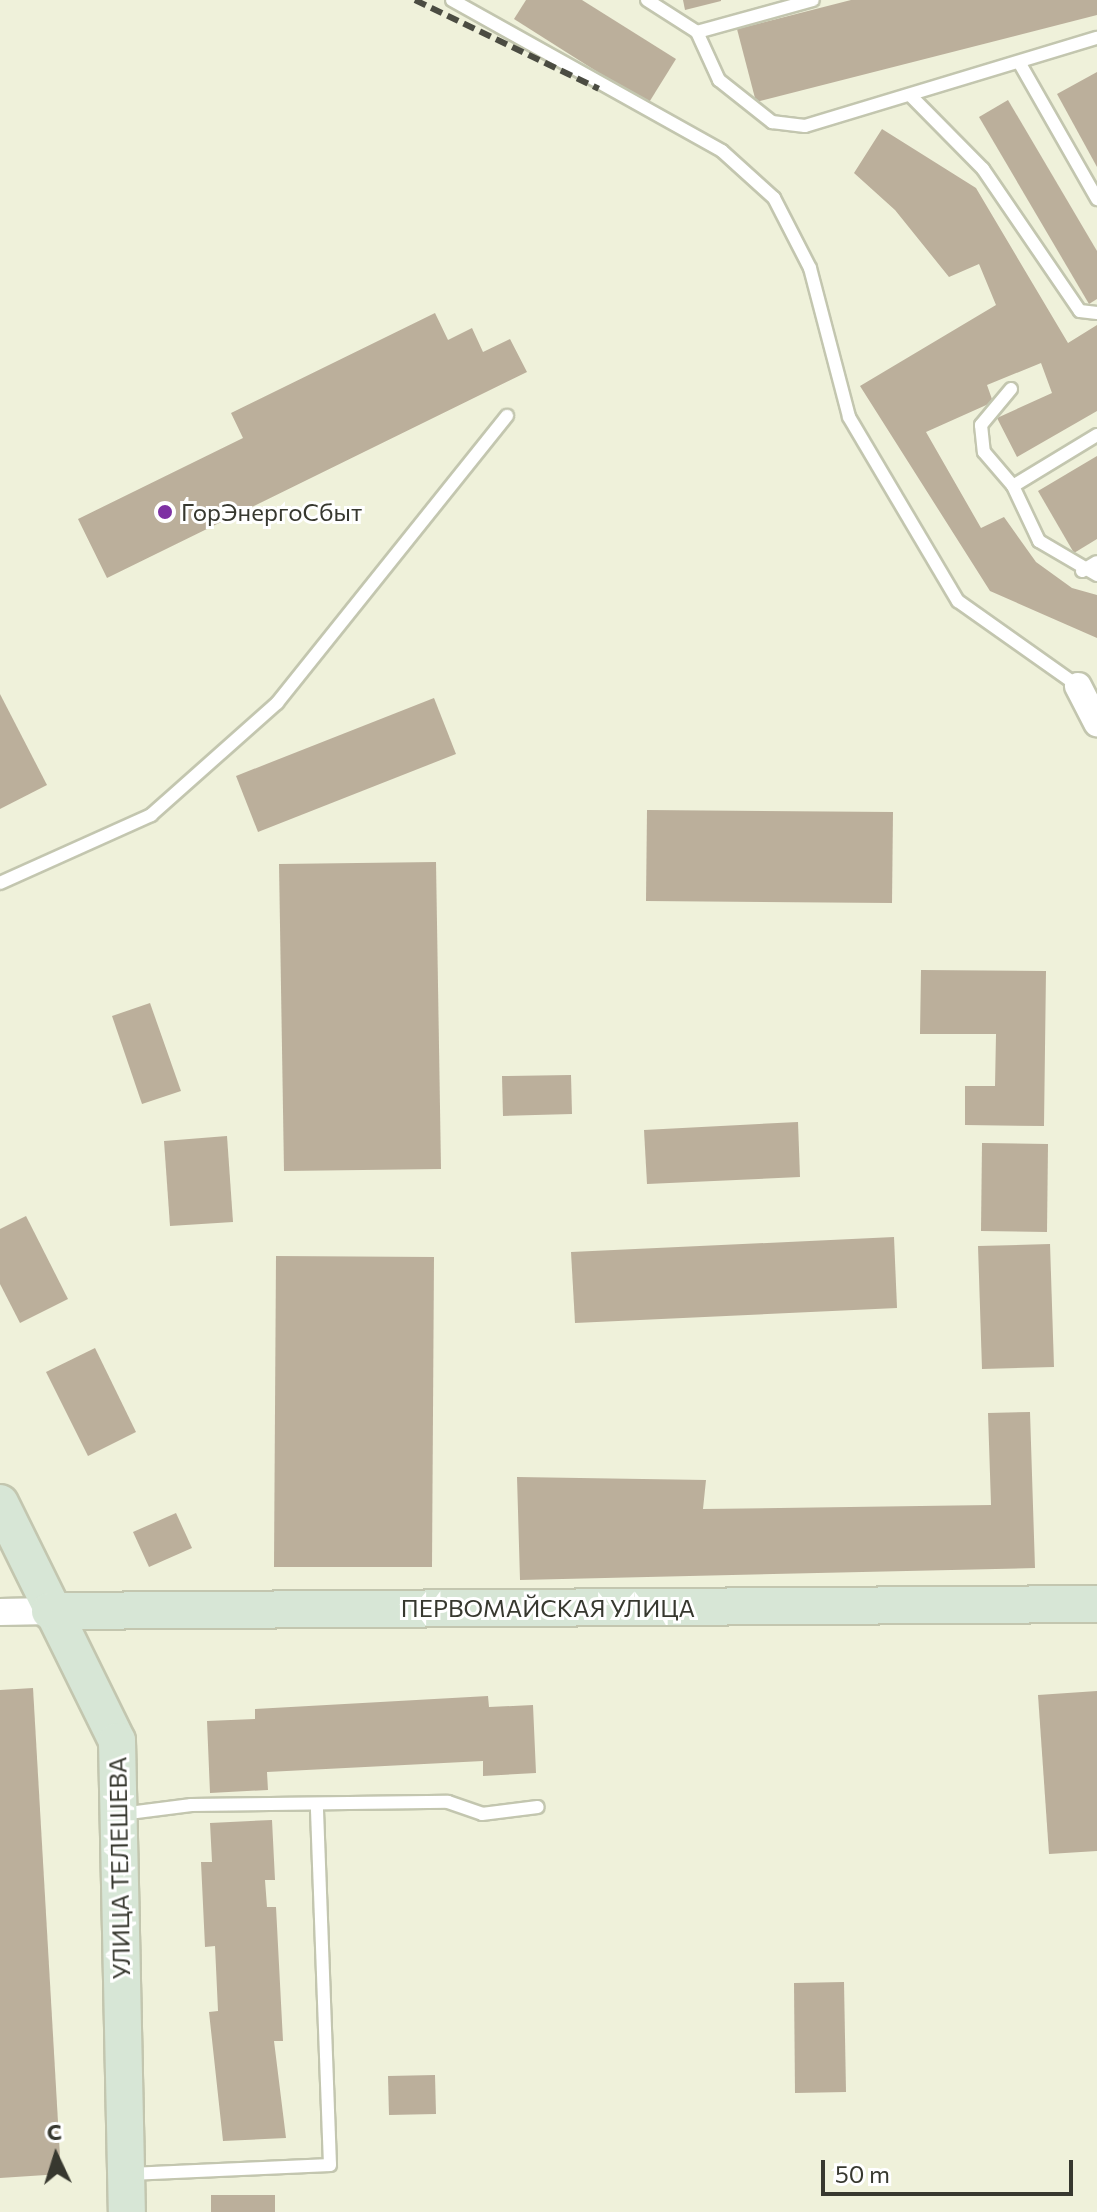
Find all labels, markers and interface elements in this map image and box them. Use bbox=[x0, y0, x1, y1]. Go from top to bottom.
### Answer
place label: ГорЭнергоСбыт bbox=[181, 498, 362, 526]
marker: ГорЭнергоСбыт bbox=[156, 503, 174, 521]
street label: ПЕРВОМАЙСКАЯ УЛИЦА bbox=[401, 1594, 695, 1622]
street label: УЛИЦА ТЕЛЕШЕВА bbox=[103, 1756, 135, 1980]
north arrow bbox=[16, 2116, 96, 2196]
text: С bbox=[46, 2118, 63, 2146]
scale bar bbox=[825, 2144, 1077, 2194]
text: 50 m bbox=[835, 2159, 890, 2188]

